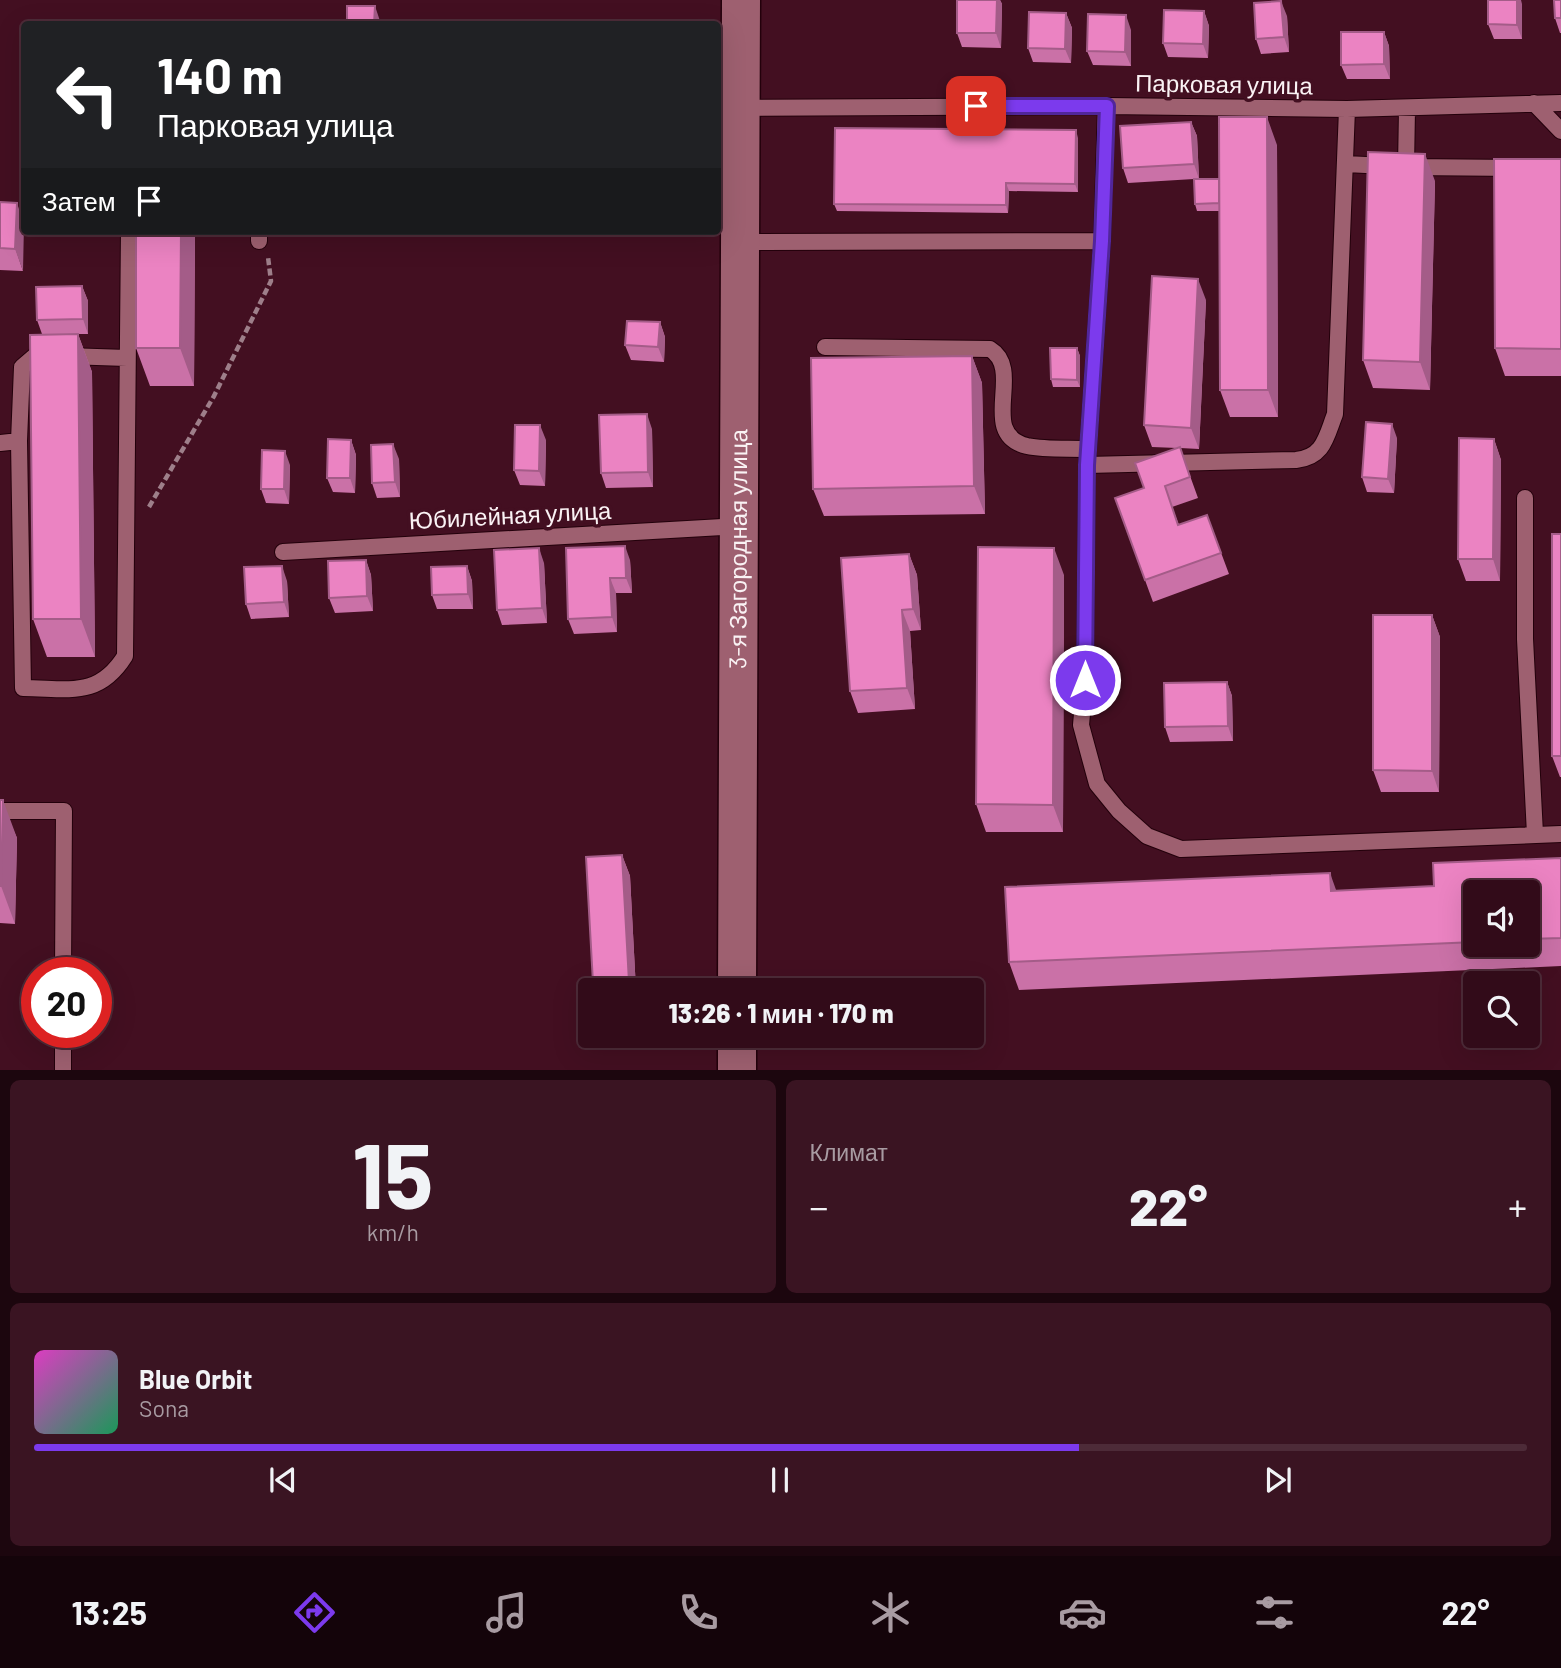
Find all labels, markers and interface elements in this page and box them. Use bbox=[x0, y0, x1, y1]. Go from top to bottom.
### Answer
text: 140 m bbox=[157, 45, 283, 104]
icon: left bbox=[42, 49, 133, 140]
street label: Парковая улица bbox=[1135, 67, 1314, 100]
pin bbox=[946, 76, 1006, 136]
icon: arrive bbox=[957, 87, 995, 125]
text: Парковая улица bbox=[157, 105, 394, 143]
icon: arrive bbox=[130, 182, 168, 220]
text: Затем bbox=[42, 185, 116, 216]
street label: 3-я Загородная улица bbox=[722, 428, 752, 669]
street label: Юбилейная улица bbox=[408, 495, 612, 534]
position arrow bbox=[1048, 643, 1122, 717]
map controls bbox=[1463, 880, 1540, 1048]
button: sound bbox=[1463, 880, 1540, 957]
speed limit sign: 20 bbox=[21, 957, 112, 1048]
button: search bbox=[1463, 971, 1540, 1048]
text: 13:26 · 1 мин · 170 m bbox=[668, 997, 894, 1028]
text: 15 bbox=[352, 1118, 433, 1227]
text: Климат bbox=[810, 1138, 888, 1166]
text: 22° bbox=[1129, 1174, 1208, 1236]
text: − bbox=[810, 1183, 829, 1229]
text: + bbox=[1508, 1183, 1527, 1229]
text: km/h bbox=[367, 1218, 419, 1246]
text: Blue Orbit bbox=[139, 1363, 252, 1394]
text: Sona bbox=[139, 1394, 189, 1422]
icon: previous bbox=[264, 1461, 302, 1499]
icon: pause bbox=[761, 1461, 799, 1499]
icon: next bbox=[1259, 1461, 1297, 1499]
icon: directions bbox=[290, 1588, 339, 1637]
icon: music bbox=[482, 1588, 531, 1637]
icon: phone bbox=[674, 1588, 723, 1637]
icon: climate bbox=[866, 1588, 915, 1637]
icon: car bbox=[1058, 1588, 1107, 1637]
icon: filters bbox=[1250, 1588, 1299, 1637]
text: 13:25 bbox=[71, 1593, 147, 1631]
text: 22° bbox=[1442, 1593, 1489, 1631]

